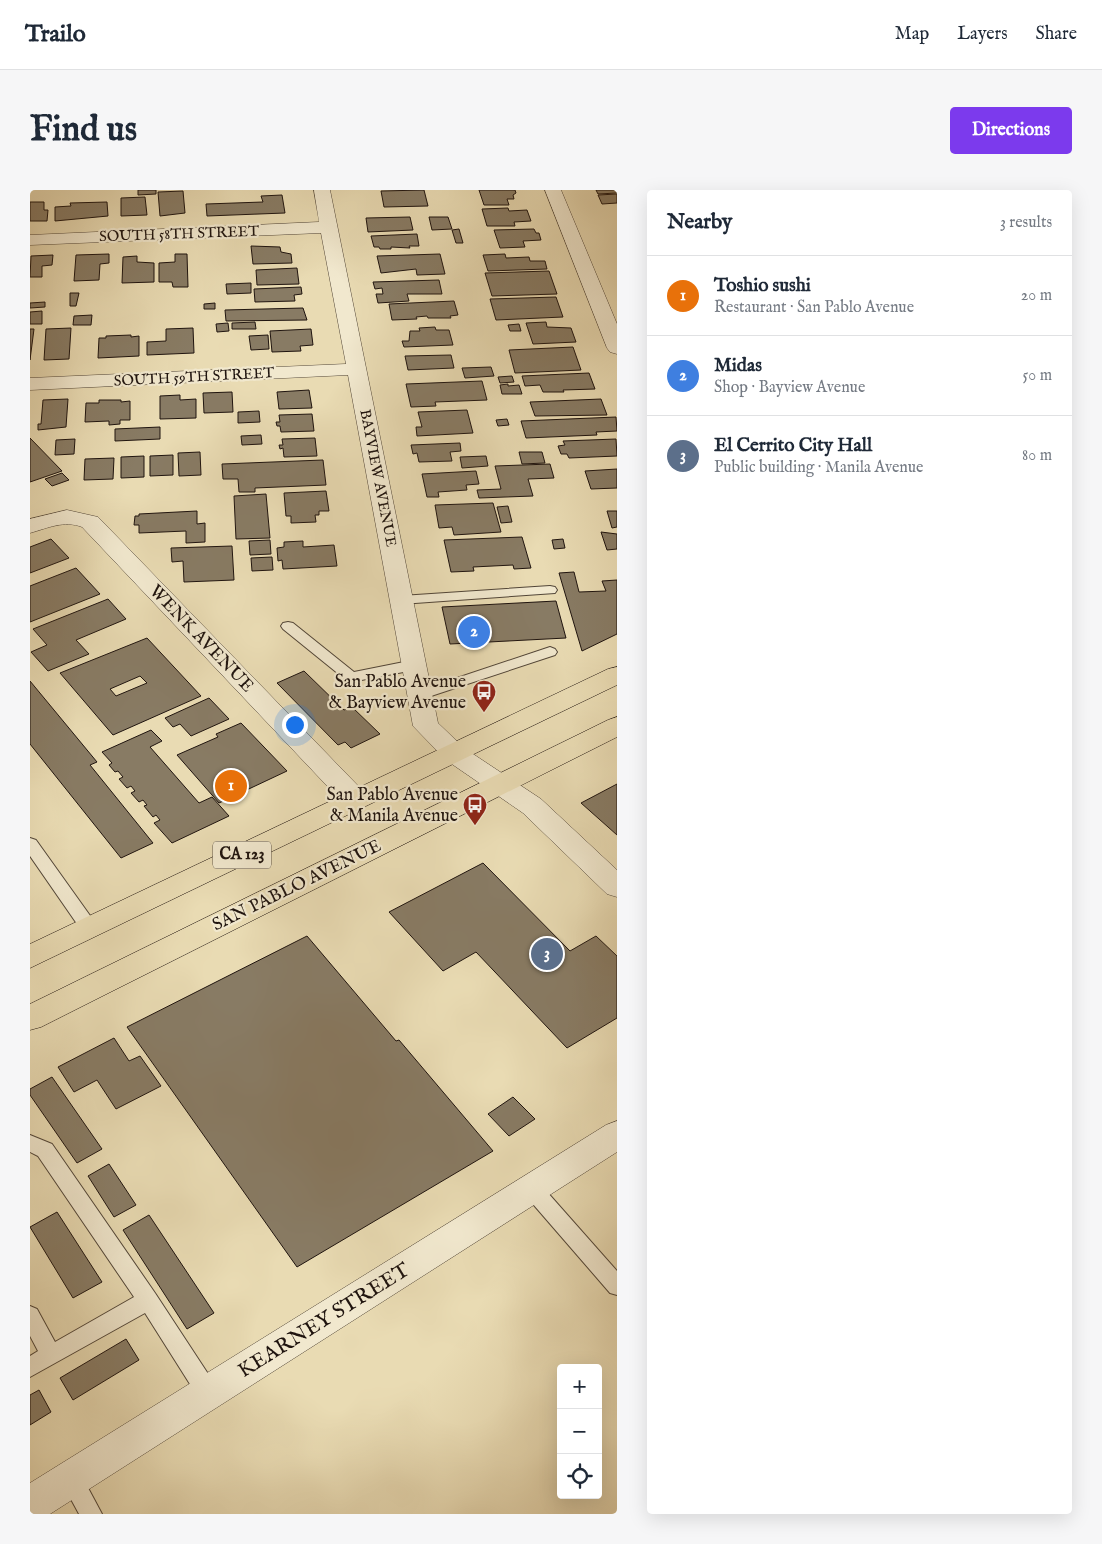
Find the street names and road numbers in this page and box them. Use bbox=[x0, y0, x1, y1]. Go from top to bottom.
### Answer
street label: SOUTH 58TH STREET bbox=[99, 222, 259, 246]
street label: SOUTH 59TH STREET bbox=[113, 363, 275, 391]
street label: BAYVIEW AVENUE bbox=[355, 408, 401, 548]
street label: WENK AVENUE bbox=[144, 580, 258, 698]
street label: SAN PABLO AVENUE bbox=[209, 835, 385, 937]
road number: CA 123 bbox=[213, 842, 271, 868]
street label: KEARNEY STREET bbox=[233, 1257, 415, 1385]

